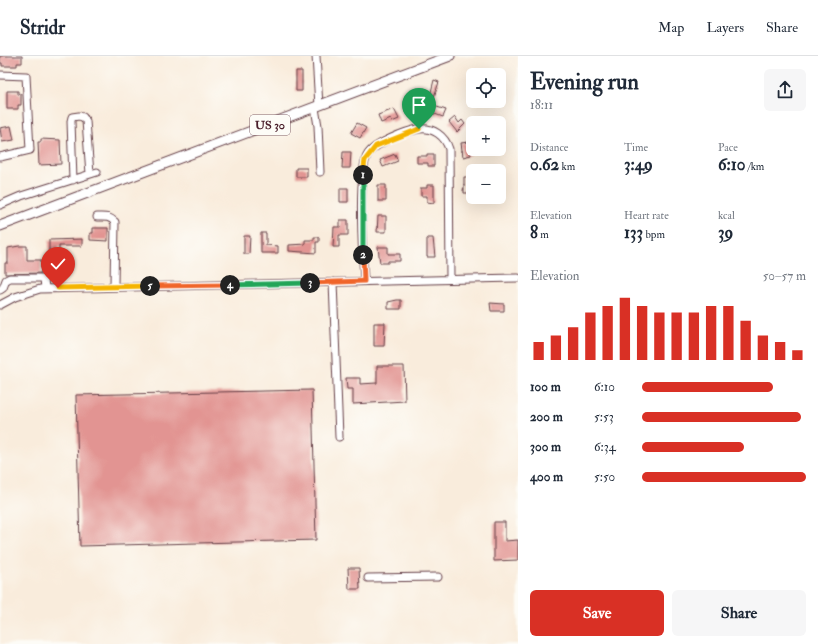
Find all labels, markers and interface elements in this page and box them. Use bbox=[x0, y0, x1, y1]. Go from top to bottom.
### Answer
text: Stridr bbox=[20, 16, 65, 40]
text: Map bbox=[658, 19, 684, 36]
text: Layers bbox=[706, 19, 744, 36]
text: Share bbox=[766, 19, 798, 36]
map controls bbox=[466, 68, 506, 204]
button: locate bbox=[466, 68, 506, 108]
text: Evening run bbox=[530, 68, 639, 96]
button: share bbox=[764, 69, 806, 111]
pin bbox=[402, 88, 436, 129]
icon: arrive bbox=[408, 94, 430, 116]
text: 18:11 bbox=[530, 97, 553, 113]
road number: US 30 bbox=[250, 115, 290, 135]
button: + bbox=[466, 116, 506, 156]
text: Distance bbox=[530, 141, 568, 154]
text: Time bbox=[624, 141, 648, 154]
text: Pace bbox=[718, 141, 738, 154]
text: 0.62 bbox=[530, 154, 559, 175]
text: 3:49 bbox=[624, 154, 653, 175]
text: 6:10 bbox=[718, 154, 745, 175]
text: km bbox=[559, 160, 575, 173]
text: /km bbox=[745, 160, 764, 173]
button: − bbox=[466, 164, 506, 204]
pin: 1 bbox=[353, 165, 373, 185]
text: 1 bbox=[361, 168, 365, 181]
text: Elevation bbox=[530, 209, 572, 222]
text: Heart rate bbox=[624, 209, 669, 222]
text: kcal bbox=[718, 209, 735, 222]
text: 8 bbox=[530, 222, 538, 243]
text: 133 bbox=[624, 222, 643, 243]
text: 39 bbox=[718, 222, 733, 243]
text: m bbox=[538, 228, 549, 241]
text: bpm bbox=[643, 228, 665, 241]
pin: 2 bbox=[353, 245, 373, 265]
pin bbox=[41, 247, 75, 288]
text: 2 bbox=[360, 248, 366, 261]
icon: check bbox=[47, 253, 69, 275]
text: Elevation bbox=[530, 268, 580, 284]
text: 50–57 m bbox=[763, 268, 806, 284]
pin: 3 bbox=[300, 273, 320, 293]
pin: 4 bbox=[220, 275, 240, 295]
pin: 5 bbox=[140, 276, 160, 296]
text: 3 bbox=[308, 276, 312, 289]
text: 4 bbox=[227, 278, 233, 291]
text: 5 bbox=[148, 279, 152, 292]
text: 100 m bbox=[530, 379, 561, 395]
text: 6:10 bbox=[594, 379, 615, 395]
text: 200 m bbox=[530, 409, 563, 425]
text: 5:53 bbox=[594, 409, 614, 425]
text: 300 m bbox=[530, 439, 561, 455]
text: 6:34 bbox=[594, 439, 616, 455]
text: 400 m bbox=[530, 469, 563, 485]
text: 5:50 bbox=[594, 469, 615, 485]
button: Save bbox=[530, 590, 664, 636]
button: Share bbox=[672, 590, 806, 636]

